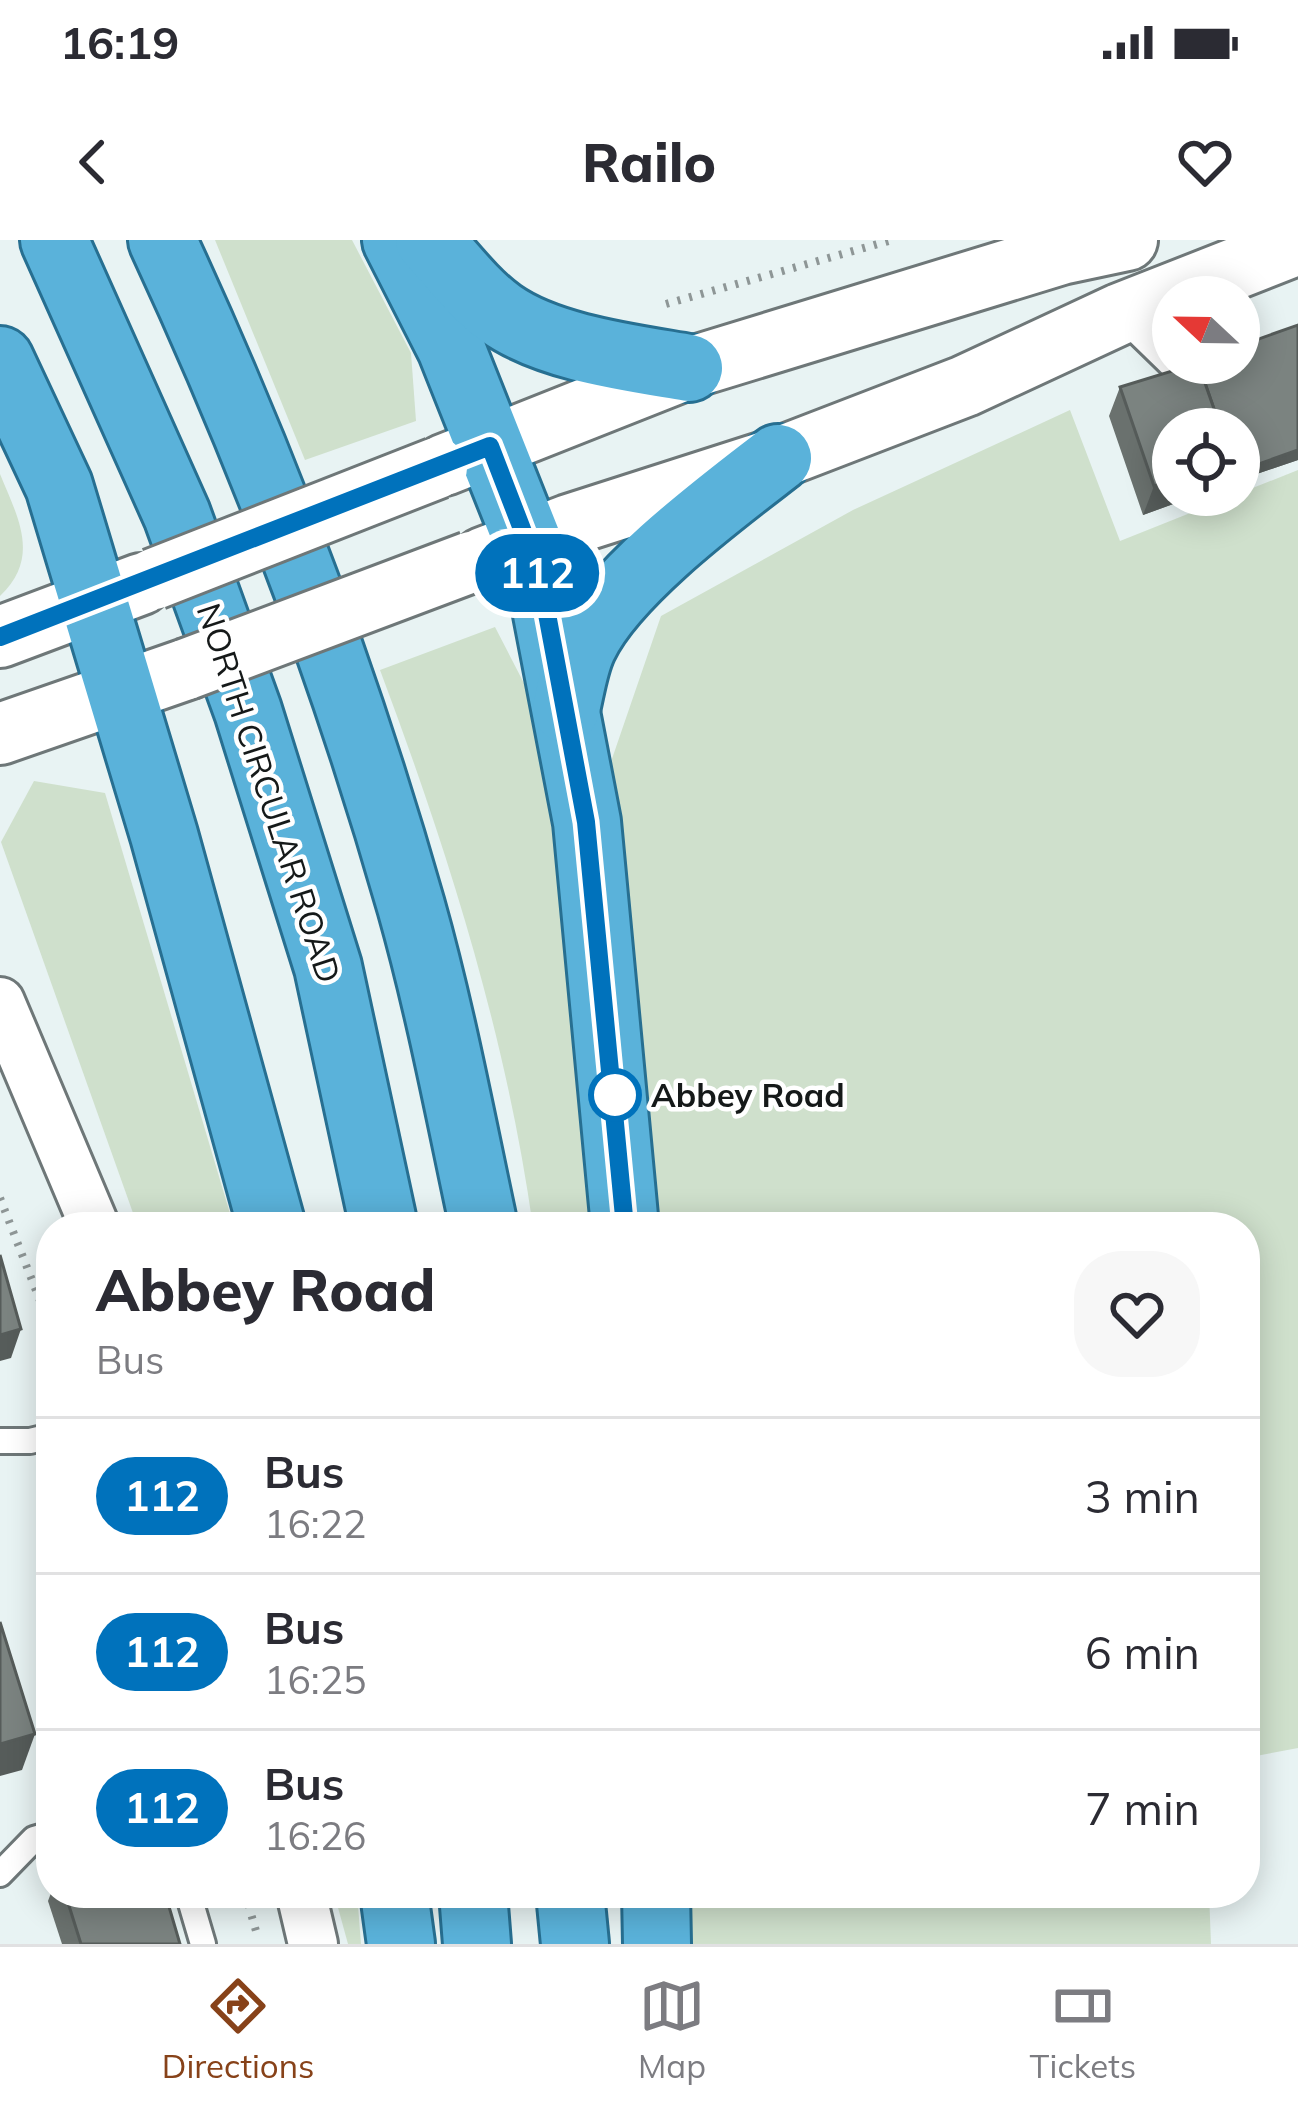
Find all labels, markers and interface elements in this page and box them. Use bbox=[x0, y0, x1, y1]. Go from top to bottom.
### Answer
text: 16:19 bbox=[60, 14, 179, 70]
text: Railo bbox=[582, 128, 716, 196]
icon: back bbox=[60, 129, 126, 195]
icon: heart bbox=[1172, 129, 1238, 195]
north arrow bbox=[1152, 276, 1260, 384]
map controls bbox=[1152, 276, 1260, 516]
button: locate bbox=[1152, 408, 1260, 516]
line badge: 112 bbox=[468, 534, 606, 612]
text: 112 bbox=[499, 546, 575, 599]
street label: NORTH CIRCULAR ROAD bbox=[189, 598, 350, 988]
marker: Abbey Road bbox=[590, 1070, 640, 1120]
place label: Abbey Road bbox=[651, 1074, 845, 1115]
button: heart bbox=[1074, 1251, 1200, 1377]
text: Abbey Road bbox=[96, 1254, 436, 1325]
text: Bus bbox=[96, 1335, 164, 1384]
text: Bus bbox=[264, 1443, 344, 1499]
text: 3 min bbox=[1085, 1468, 1200, 1524]
text: 112 bbox=[124, 1469, 200, 1522]
text: 16:22 bbox=[264, 1499, 367, 1548]
text: Bus bbox=[264, 1599, 344, 1655]
text: 6 min bbox=[1085, 1624, 1200, 1680]
text: 112 bbox=[124, 1625, 200, 1678]
text: 16:25 bbox=[264, 1655, 367, 1704]
text: Bus bbox=[264, 1755, 344, 1811]
text: 7 min bbox=[1085, 1780, 1200, 1836]
text: 112 bbox=[124, 1781, 200, 1834]
text: 16:26 bbox=[264, 1811, 367, 1860]
tab: Directions bbox=[162, 1973, 314, 2086]
tab: Map bbox=[638, 1973, 706, 2086]
tab: Tickets bbox=[1030, 1973, 1136, 2086]

